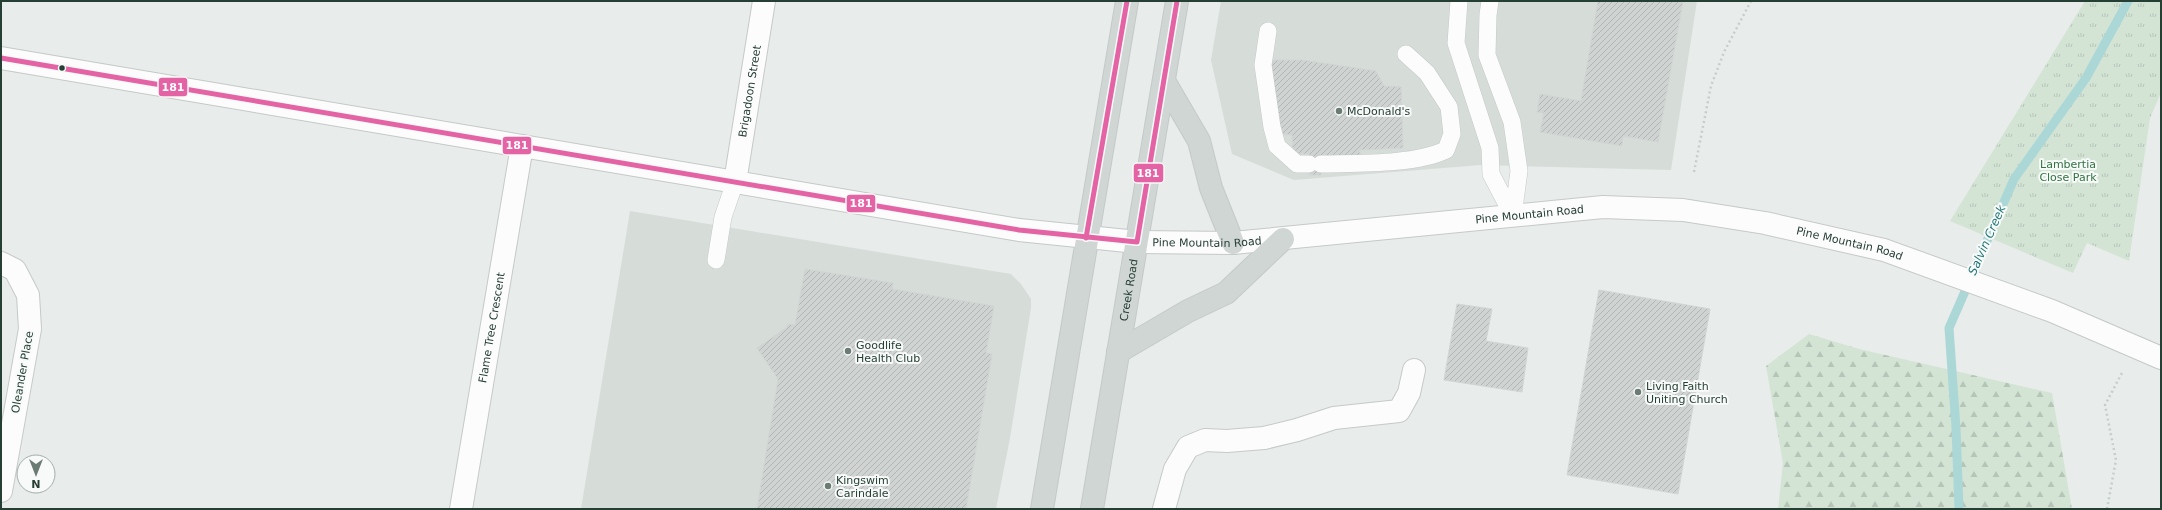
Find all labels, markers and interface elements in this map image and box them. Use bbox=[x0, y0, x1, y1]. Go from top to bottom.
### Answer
street label: Brigadoon Street bbox=[736, 43, 764, 138]
unlabelled marker bbox=[57, 63, 67, 73]
line badge: 181 bbox=[158, 77, 188, 97]
text: 181 bbox=[162, 81, 184, 94]
place label: McDonald's bbox=[1347, 105, 1411, 118]
marker: McDonald's bbox=[1334, 106, 1344, 116]
line badge: 181 bbox=[502, 136, 532, 155]
text: 181 bbox=[506, 139, 528, 152]
park label: Lambertia Close Park bbox=[2039, 158, 2097, 184]
line badge: 181 bbox=[1133, 163, 1164, 183]
text: 181 bbox=[1137, 167, 1159, 180]
line badge: 181 bbox=[846, 194, 876, 213]
text: 181 bbox=[850, 197, 872, 210]
water label: Salvin Creek bbox=[1965, 202, 2009, 277]
street label: Pine Mountain Road bbox=[1475, 203, 1585, 226]
street label: Pine Mountain Road bbox=[1795, 224, 1905, 263]
street label: Pine Mountain Road bbox=[1152, 234, 1262, 250]
street label: Creek Road bbox=[1118, 258, 1141, 322]
street label: Flame Tree Crescent bbox=[476, 271, 508, 384]
street label: Oleander Place bbox=[9, 330, 36, 414]
place label: Goodlife Health Club bbox=[856, 339, 920, 365]
marker: Goodlife Health Club bbox=[843, 346, 853, 356]
place label: Living Faith Uniting Church bbox=[1646, 380, 1728, 406]
marker: Living Faith Uniting Church bbox=[1633, 387, 1643, 397]
north arrow bbox=[16, 454, 56, 494]
place label: Kingswim Carindale bbox=[836, 474, 889, 500]
text: N bbox=[31, 477, 41, 490]
marker: Kingswim Carindale bbox=[823, 481, 833, 491]

